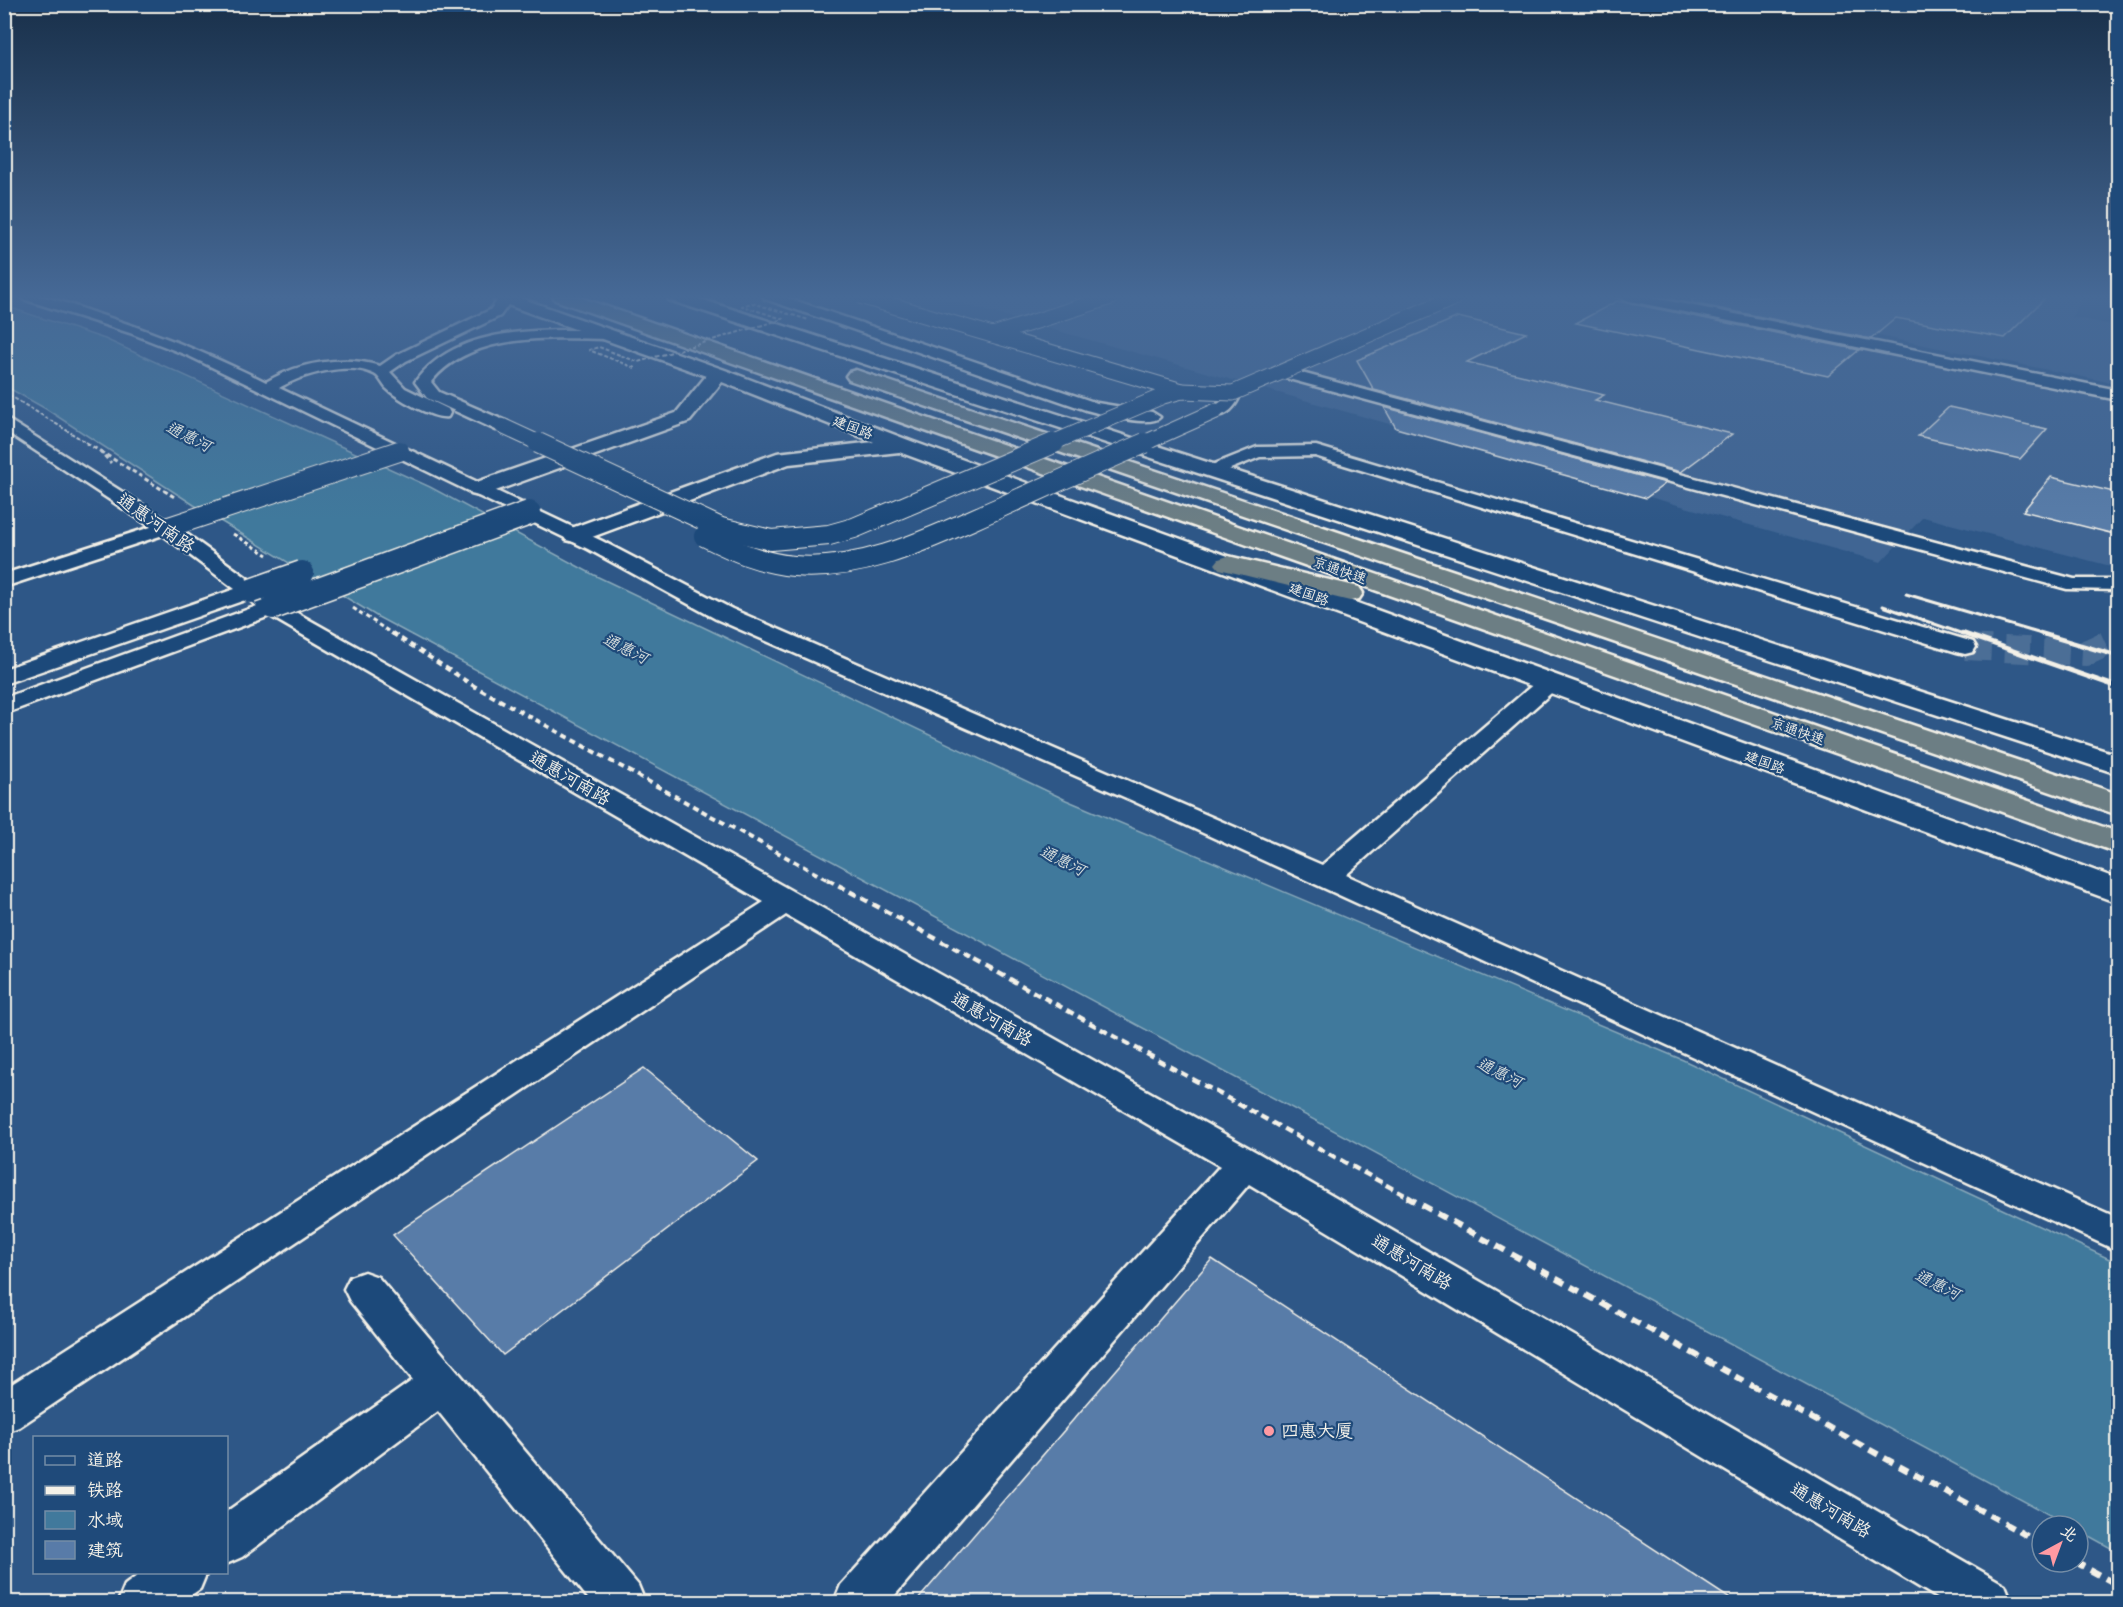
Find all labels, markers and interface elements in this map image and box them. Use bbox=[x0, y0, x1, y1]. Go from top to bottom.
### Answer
street label: 建国路 bbox=[830, 411, 876, 443]
water label: 通惠河 bbox=[163, 416, 218, 458]
street label: 通惠河南路 bbox=[112, 487, 200, 559]
street label: 京通快速 bbox=[1311, 552, 1369, 588]
street label: 建国路 bbox=[1286, 578, 1332, 610]
water label: 通惠河 bbox=[600, 628, 655, 670]
street label: 京通快速 bbox=[1769, 713, 1827, 749]
street label: 通惠河南路 bbox=[525, 745, 615, 811]
street label: 建国路 bbox=[1742, 746, 1788, 778]
water label: 通惠河 bbox=[1037, 840, 1092, 882]
street label: 通惠河南路 bbox=[947, 986, 1037, 1052]
water label: 通惠河 bbox=[1474, 1052, 1529, 1094]
street label: 通惠河南路 bbox=[1367, 1229, 1457, 1295]
water label: 通惠河 bbox=[1912, 1264, 1967, 1306]
place label: 四惠大厦 bbox=[1281, 1419, 1353, 1443]
marker: 四惠大厦 bbox=[1262, 1424, 1276, 1438]
legend bbox=[33, 1436, 228, 1574]
text: 道路 bbox=[87, 1448, 123, 1472]
street label: 通惠河南路 bbox=[1786, 1477, 1876, 1543]
text: 铁路 bbox=[87, 1478, 123, 1502]
text: 水域 bbox=[87, 1508, 123, 1532]
north arrow bbox=[2030, 1514, 2090, 1574]
text: 北 bbox=[2057, 1520, 2082, 1546]
text: 建筑 bbox=[87, 1538, 123, 1562]

